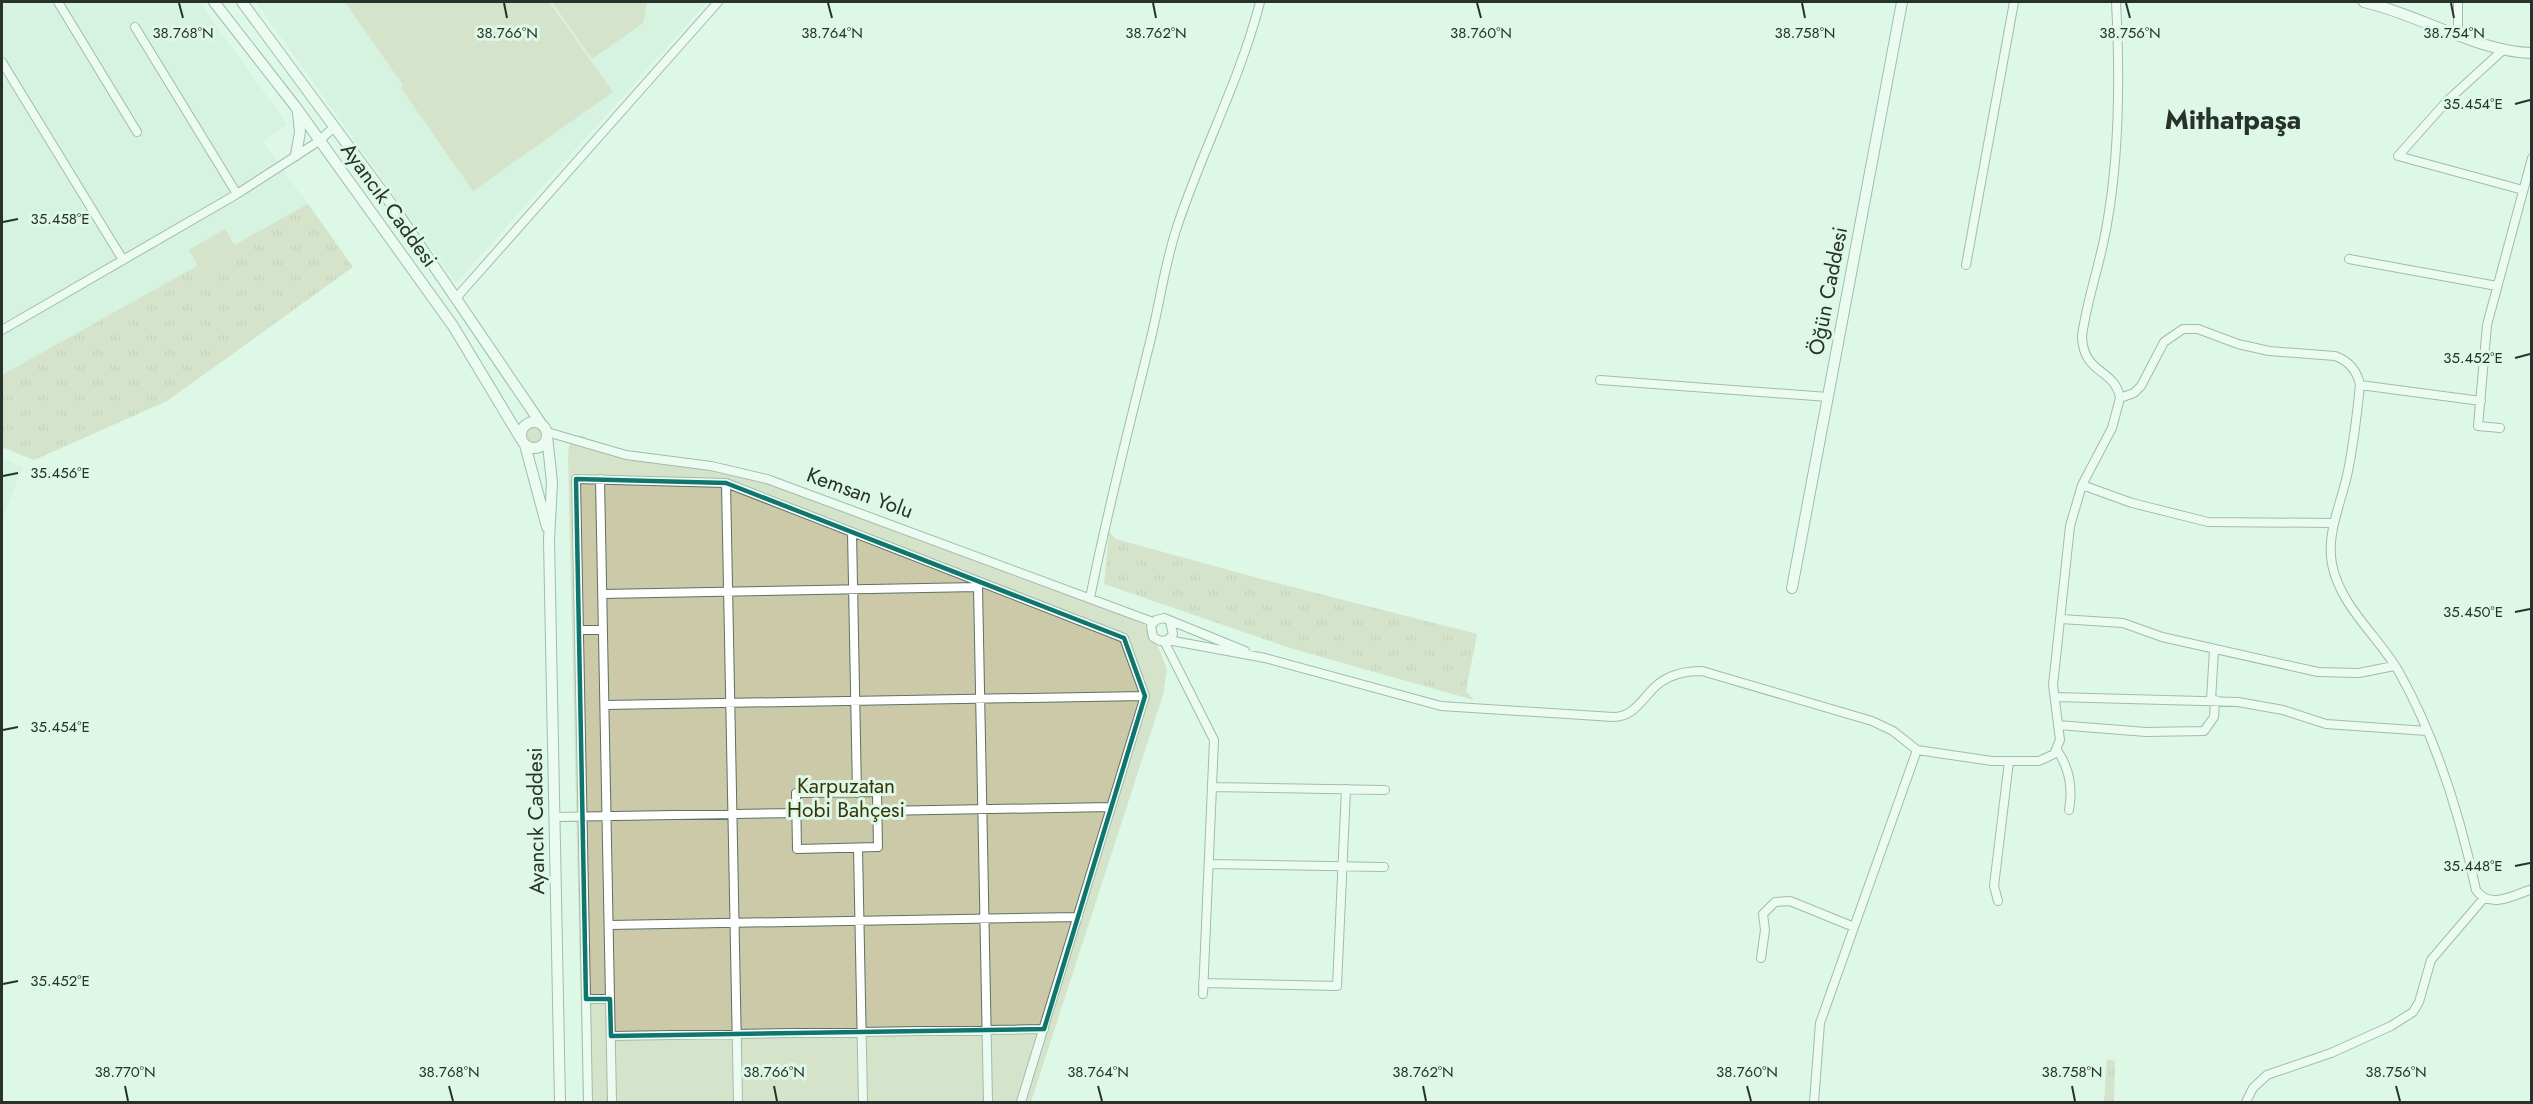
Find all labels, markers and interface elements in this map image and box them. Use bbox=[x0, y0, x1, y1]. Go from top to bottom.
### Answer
text: 38.768°N bbox=[152, 22, 214, 44]
text: 38.766°N bbox=[476, 22, 538, 44]
text: 38.764°N bbox=[801, 22, 863, 44]
text: 38.762°N bbox=[1125, 22, 1187, 44]
text: 38.760°N bbox=[1450, 22, 1512, 44]
text: 38.758°N bbox=[1775, 22, 1835, 44]
text: 38.756°N bbox=[2099, 22, 2161, 44]
text: 38.754°N bbox=[2423, 22, 2485, 44]
text: 35.454°E bbox=[2443, 93, 2503, 115]
district label: Mithatpaşa bbox=[2165, 100, 2301, 139]
street label: Ayancık Caddesi bbox=[334, 137, 444, 273]
text: 35.458°E bbox=[31, 208, 89, 230]
street label: Öğün Caddesi bbox=[1801, 224, 1855, 358]
text: 35.452°E bbox=[2443, 347, 2503, 369]
street label: Kemsan Yolu bbox=[803, 460, 917, 526]
text: 35.456°E bbox=[30, 462, 90, 484]
text: 35.450°E bbox=[2443, 601, 2503, 623]
text: 35.454°E bbox=[30, 716, 90, 738]
street label: Ayancık Caddesi bbox=[520, 747, 552, 895]
park label: Karpuzatan Hobi Bahçesi bbox=[787, 771, 905, 825]
text: 35.448°E bbox=[2443, 855, 2503, 877]
text: 35.452°E bbox=[30, 970, 90, 992]
text: 38.770°N bbox=[94, 1061, 156, 1083]
text: 38.768°N bbox=[418, 1061, 480, 1083]
text: 38.766°N bbox=[743, 1061, 805, 1083]
text: 38.764°N bbox=[1067, 1061, 1129, 1083]
text: 38.762°N bbox=[1392, 1061, 1454, 1083]
text: 38.760°N bbox=[1716, 1061, 1778, 1083]
text: 38.758°N bbox=[2042, 1061, 2102, 1083]
text: 38.756°N bbox=[2365, 1061, 2427, 1083]

